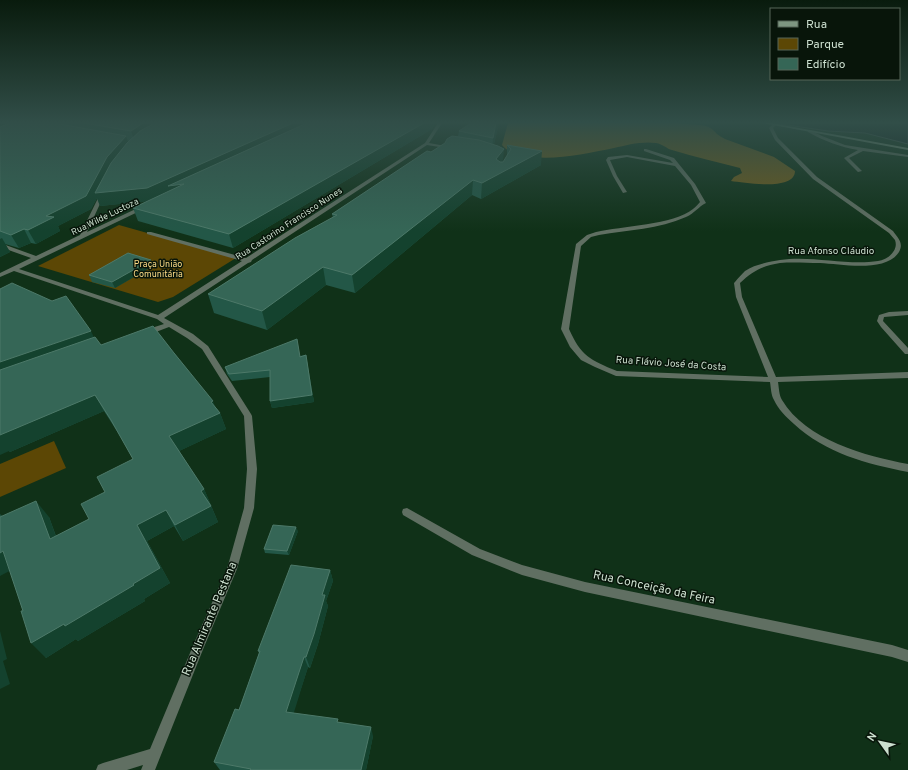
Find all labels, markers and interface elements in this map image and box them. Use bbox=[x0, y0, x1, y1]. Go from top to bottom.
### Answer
legend bbox=[770, 8, 900, 80]
text: Rua bbox=[806, 17, 827, 33]
text: Parque bbox=[806, 37, 844, 53]
text: Edifício bbox=[806, 57, 846, 73]
street label: Rua Castorino Francisco Nunes bbox=[234, 185, 344, 263]
street label: Rua Wilde Lustoza bbox=[70, 196, 141, 238]
street label: Rua Afonso Cláudio bbox=[788, 245, 875, 258]
park label: Praça União Comunitária bbox=[133, 259, 183, 280]
street label: Rua Flávio José da Costa bbox=[615, 354, 727, 374]
street label: Rua Almirante Pestana bbox=[179, 560, 241, 678]
street label: Rua Conceição da Feira bbox=[592, 567, 716, 609]
north arrow bbox=[860, 722, 900, 762]
text: N bbox=[864, 730, 880, 744]

